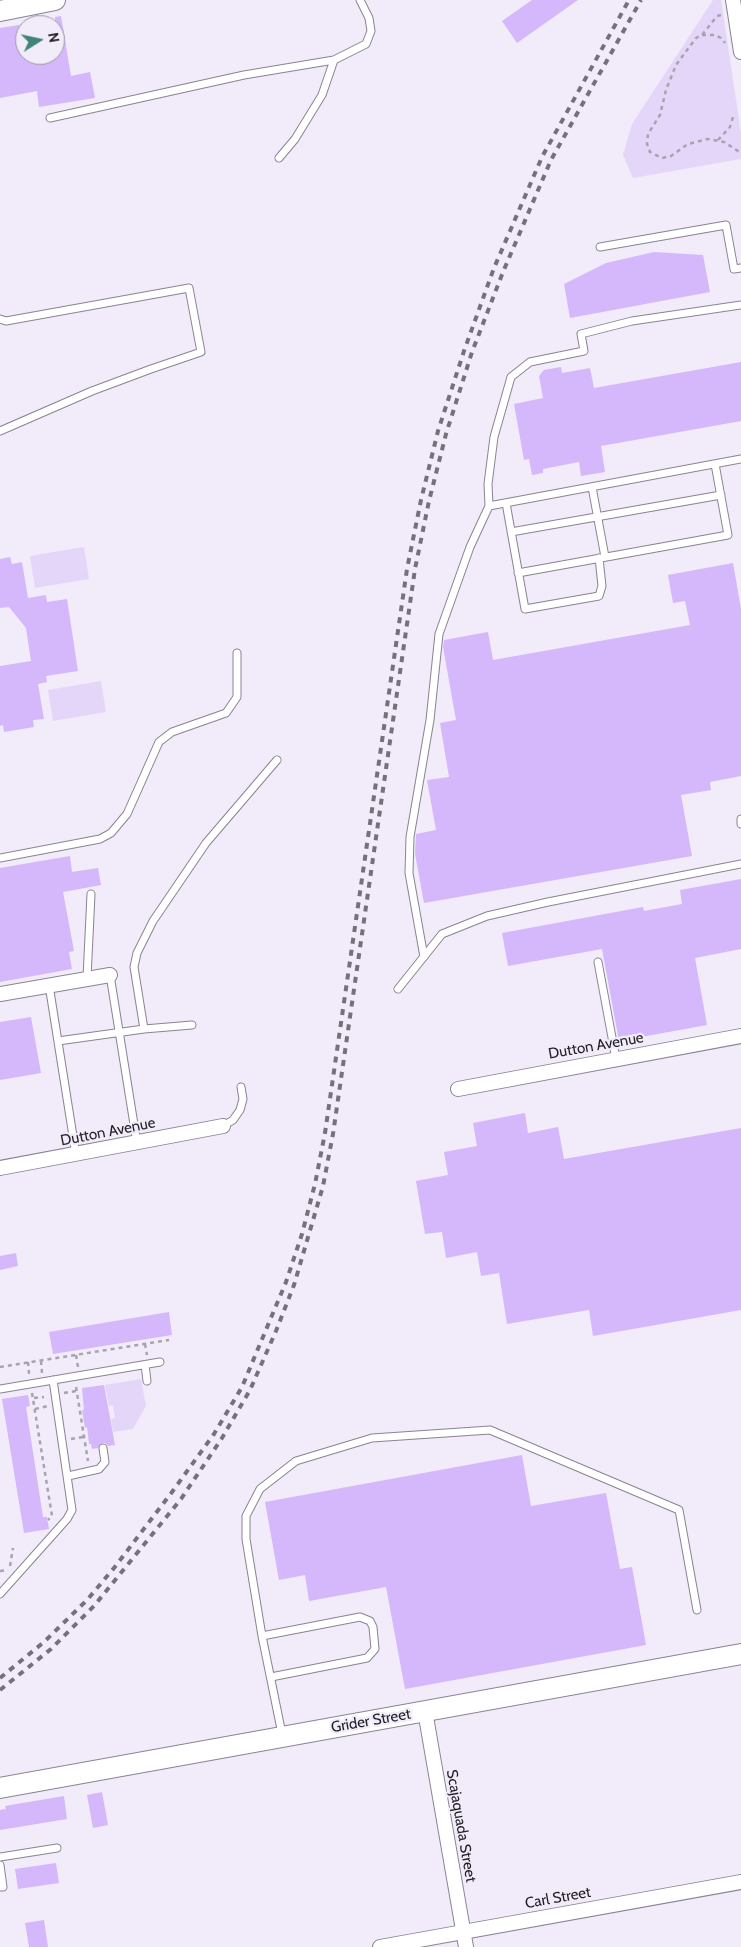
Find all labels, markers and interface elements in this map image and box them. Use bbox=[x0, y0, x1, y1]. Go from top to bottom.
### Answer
north arrow bbox=[15, 15, 65, 65]
text: N bbox=[44, 31, 64, 44]
street label: Dutton Avenue bbox=[547, 1029, 645, 1063]
street label: Dutton Avenue bbox=[59, 1114, 157, 1150]
street label: Grider Street bbox=[330, 1705, 412, 1737]
street label: Scajaquada Street bbox=[442, 1768, 480, 1884]
street label: Carl Street bbox=[524, 1883, 592, 1913]

